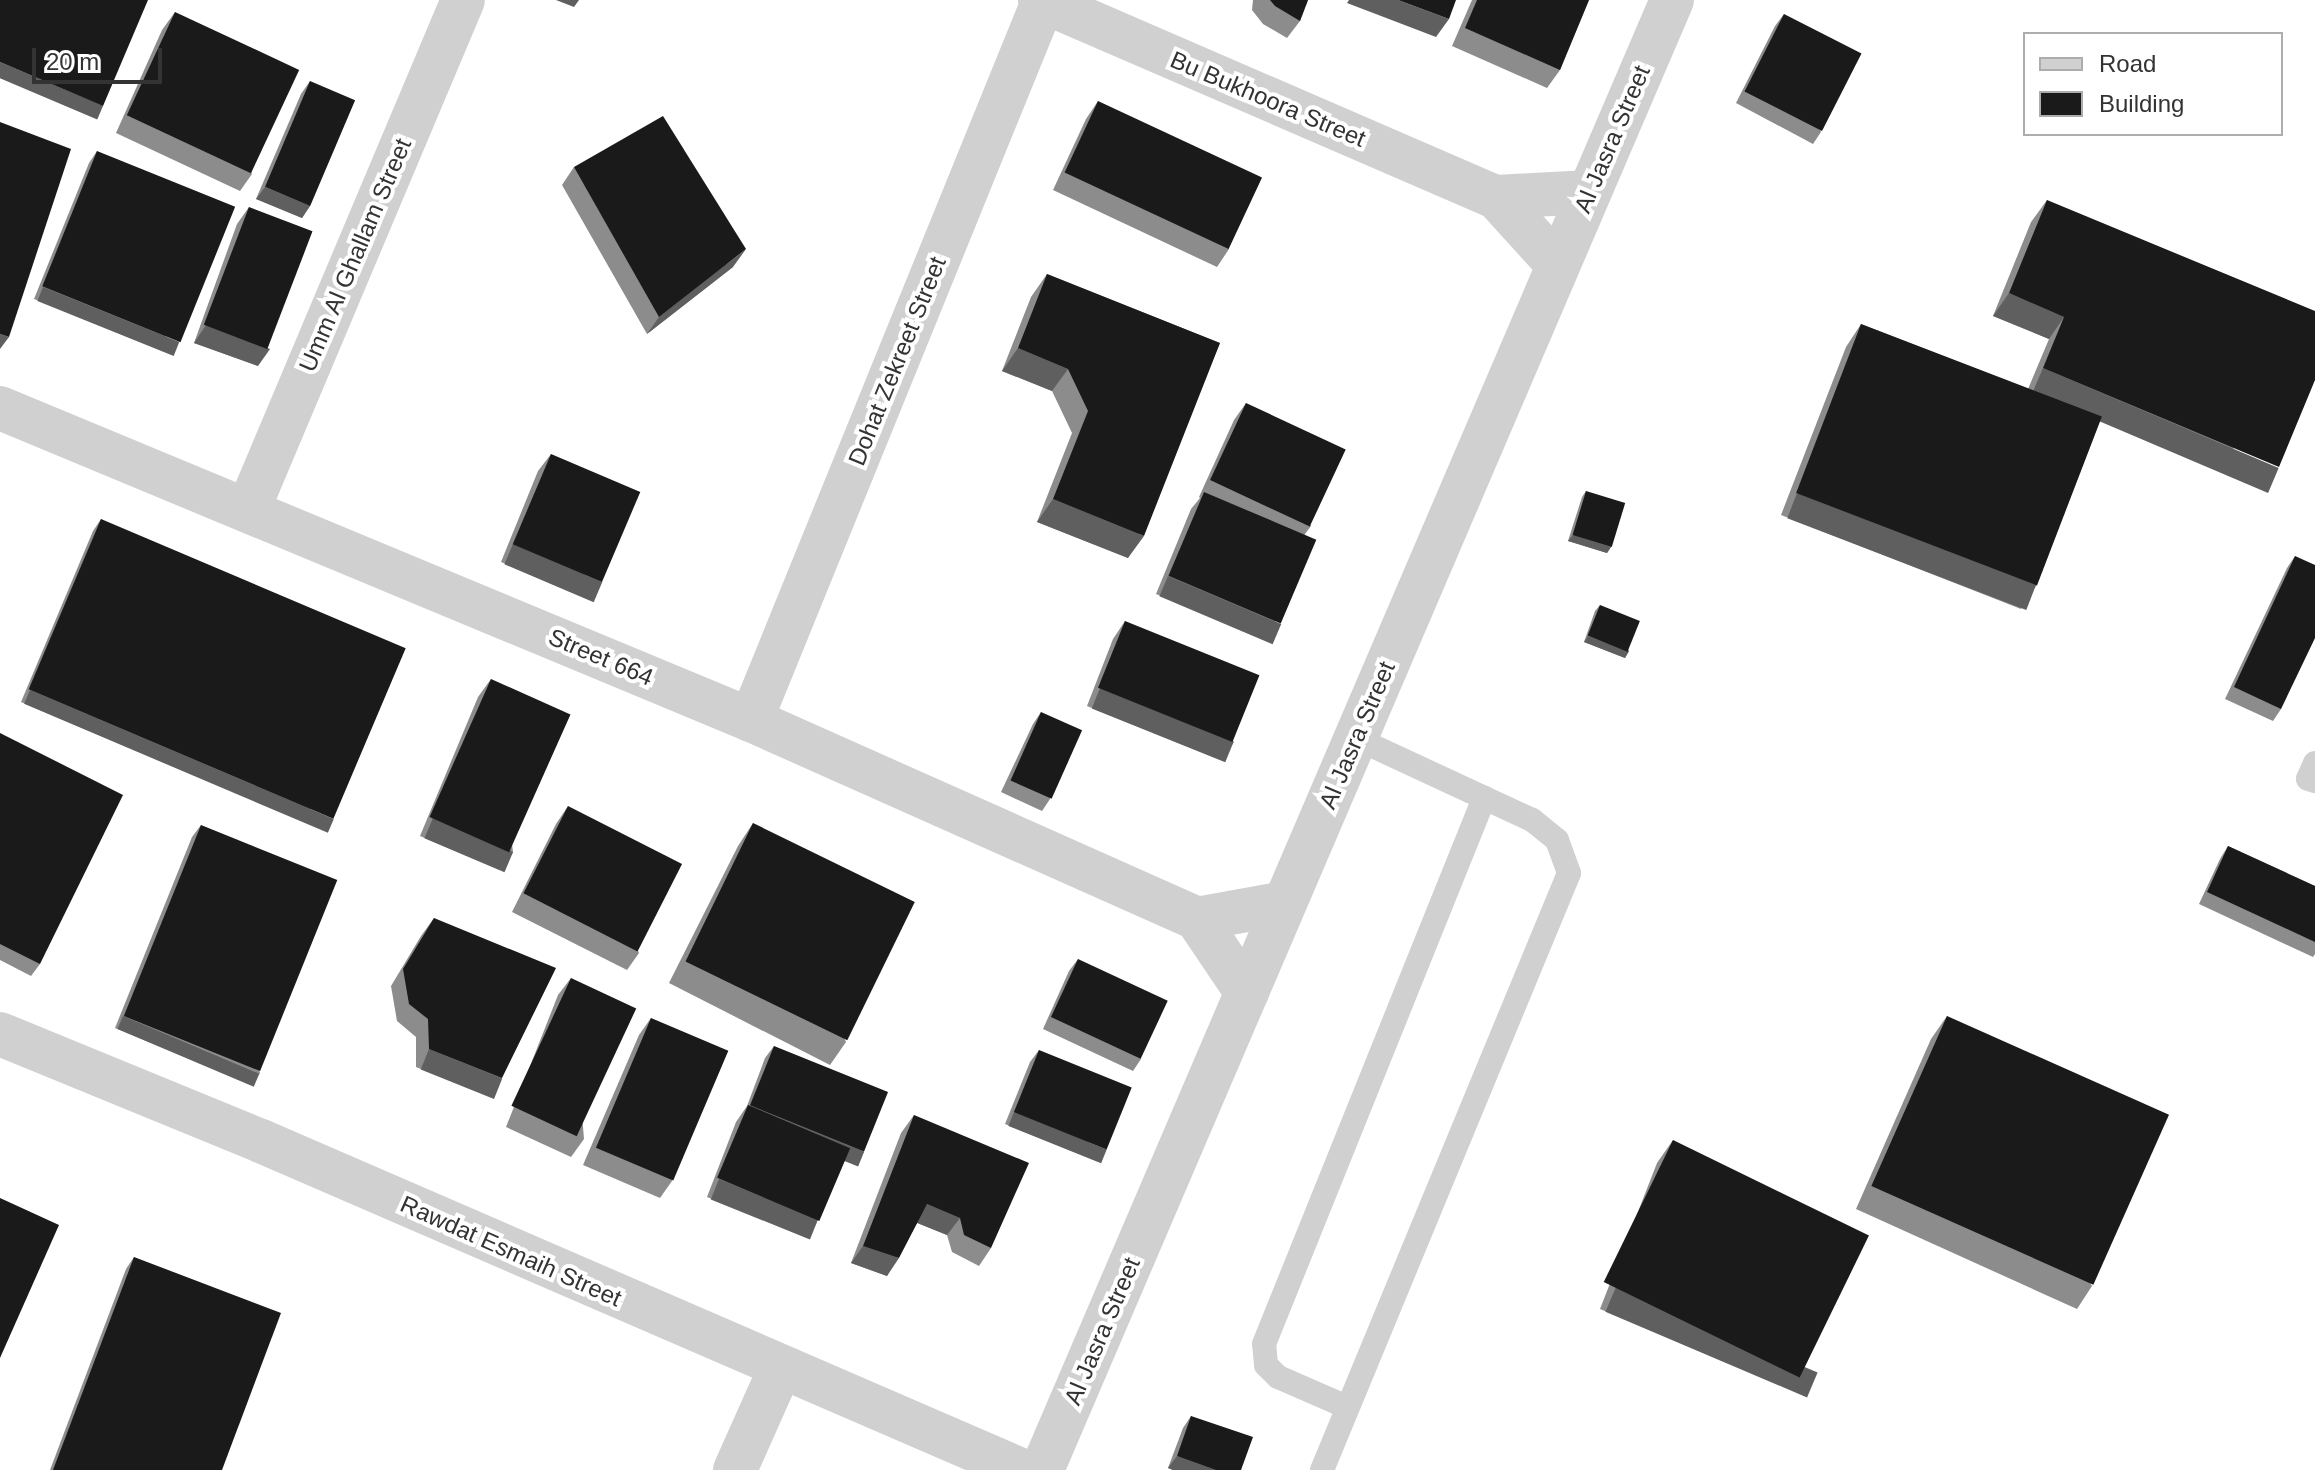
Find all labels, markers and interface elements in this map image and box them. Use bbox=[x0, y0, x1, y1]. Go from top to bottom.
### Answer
scale bar bbox=[36, 32, 166, 82]
legend bbox=[2023, 32, 2283, 136]
street label: Bu Bukhoora Street bbox=[1166, 45, 1370, 153]
text: 20 m bbox=[46, 48, 99, 75]
text: Road bbox=[2099, 50, 2156, 77]
street label: Al Jasra Street bbox=[1568, 61, 1656, 217]
text: Building bbox=[2099, 90, 2184, 117]
street label: Umm Al Ghallam Street bbox=[293, 133, 417, 377]
street label: Dohat Zekreet Street bbox=[842, 252, 952, 470]
street label: Street 664 bbox=[544, 622, 658, 692]
street label: Al Jasra Street bbox=[1313, 657, 1401, 813]
street label: Rawdat Esmaih Street bbox=[396, 1189, 626, 1313]
street label: Al Jasra Street bbox=[1058, 1253, 1146, 1409]

